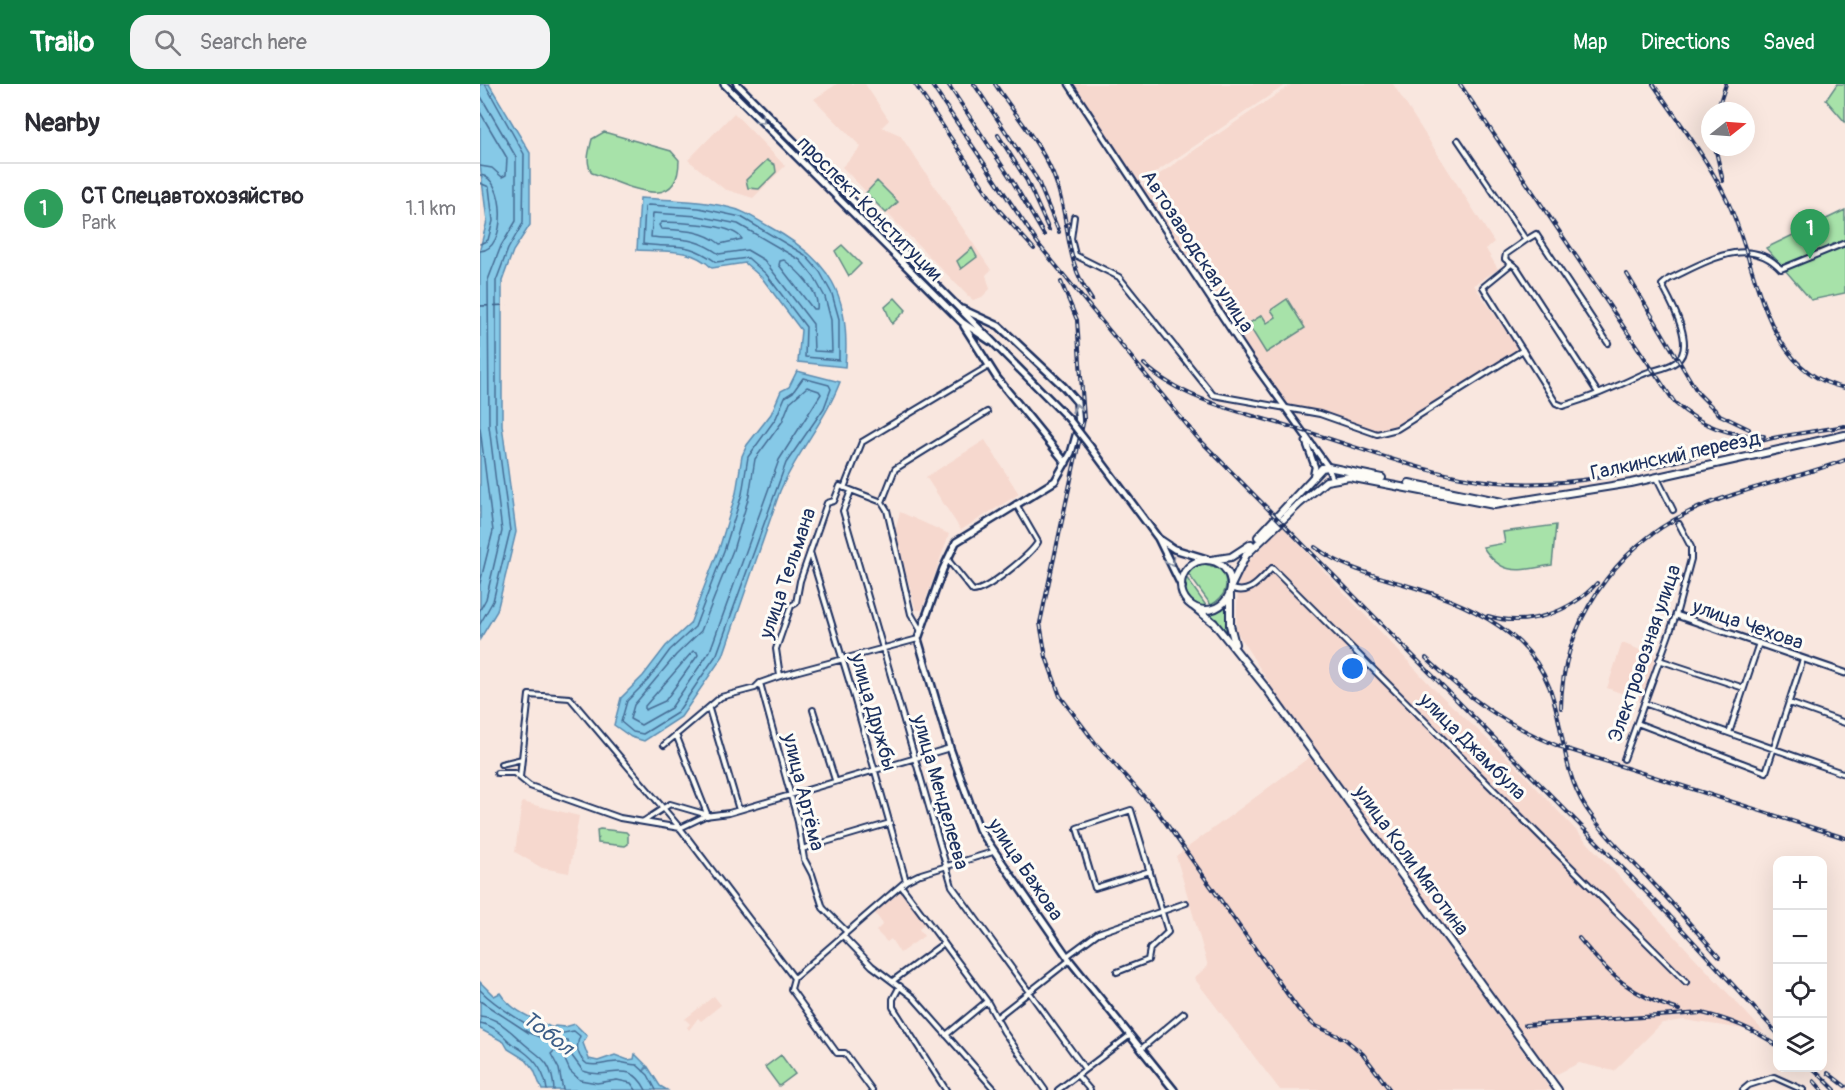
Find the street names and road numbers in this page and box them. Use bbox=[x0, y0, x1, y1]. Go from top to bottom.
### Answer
street label: проспект Конституции bbox=[792, 131, 948, 286]
street label: Автозаводская улица bbox=[1136, 165, 1259, 337]
street label: Галкинский переезд bbox=[1588, 425, 1762, 486]
street label: улица Тельмана bbox=[753, 505, 822, 643]
street label: Электровозная улица bbox=[1602, 561, 1687, 745]
street label: улица Чехова bbox=[1688, 593, 1807, 655]
street label: улица Дружбы bbox=[845, 649, 902, 774]
street label: улица Джамбула bbox=[1413, 687, 1531, 805]
street label: улица Менделеева bbox=[906, 711, 975, 872]
street label: улица Артёма bbox=[777, 730, 830, 853]
street label: улица Коли Мяготина bbox=[1348, 779, 1475, 940]
street label: улица Бажова bbox=[982, 812, 1069, 925]

